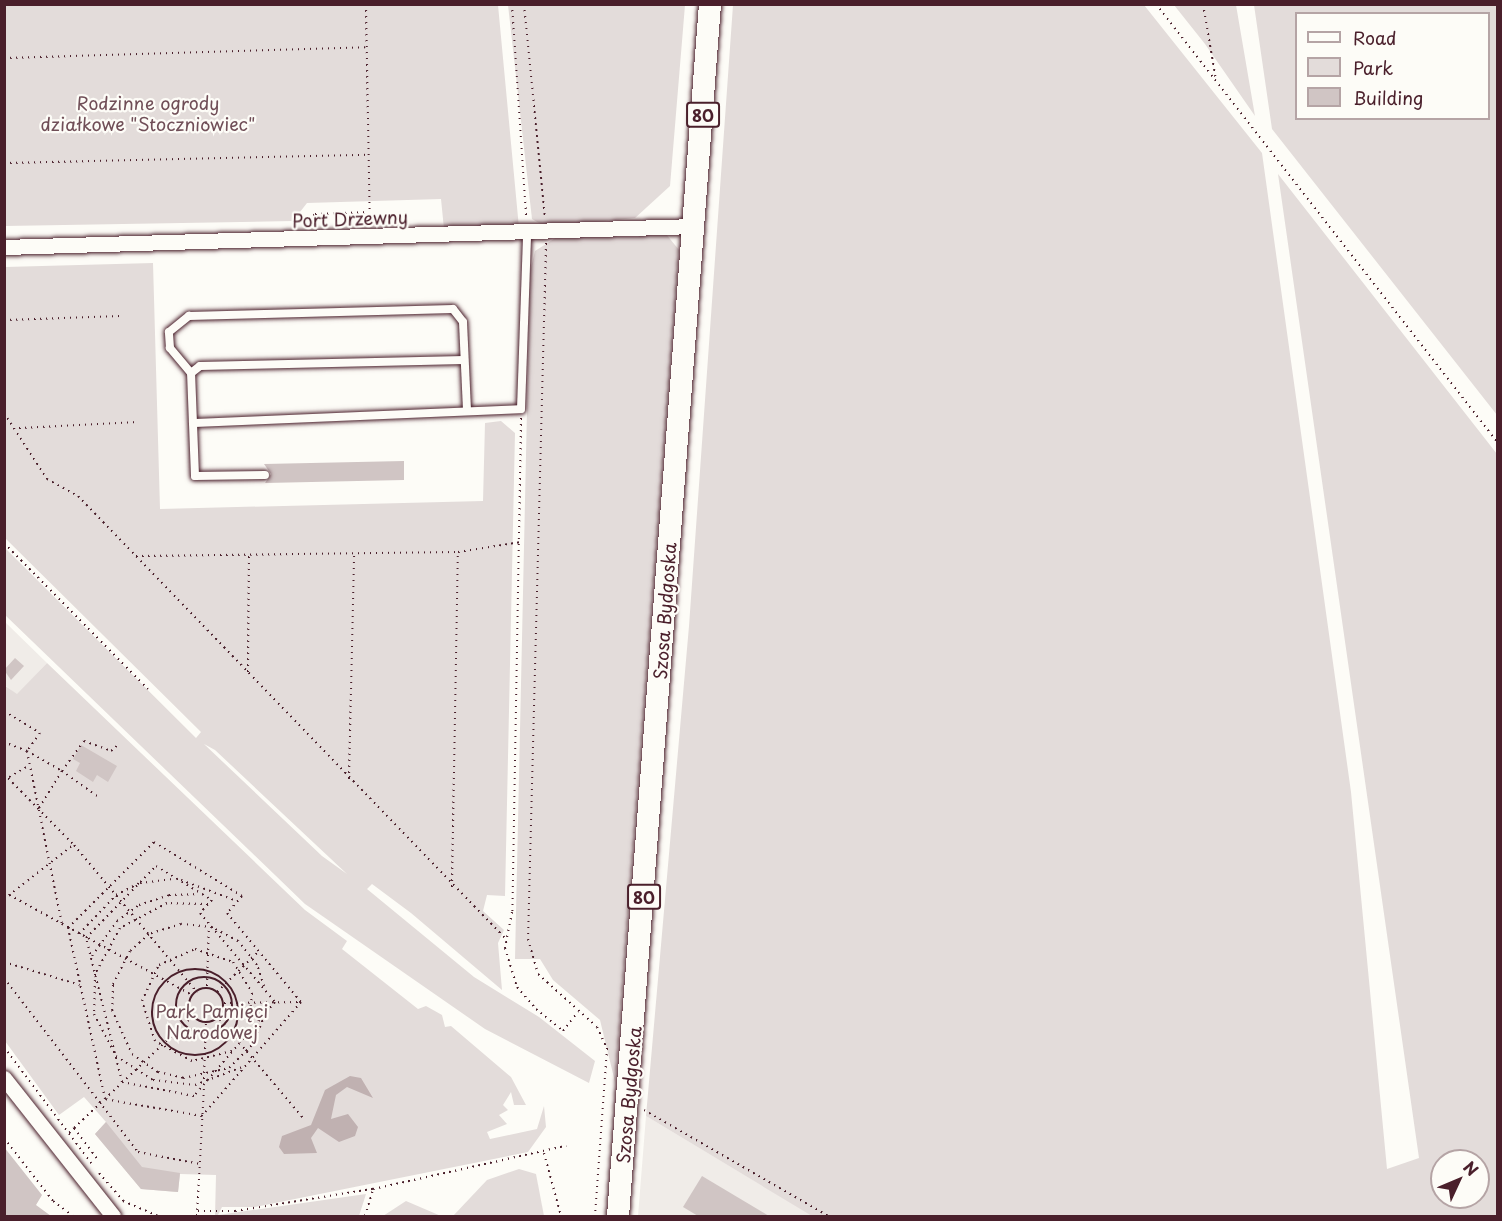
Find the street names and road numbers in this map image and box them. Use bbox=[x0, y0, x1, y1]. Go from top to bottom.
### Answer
road number: 80 bbox=[685, 102, 721, 128]
street label: Port Drzewny bbox=[291, 206, 409, 232]
street label: Szosa Bydgoska bbox=[649, 542, 681, 680]
road number: 80 bbox=[626, 884, 662, 910]
street label: Szosa Bydgoska bbox=[612, 1026, 646, 1164]

